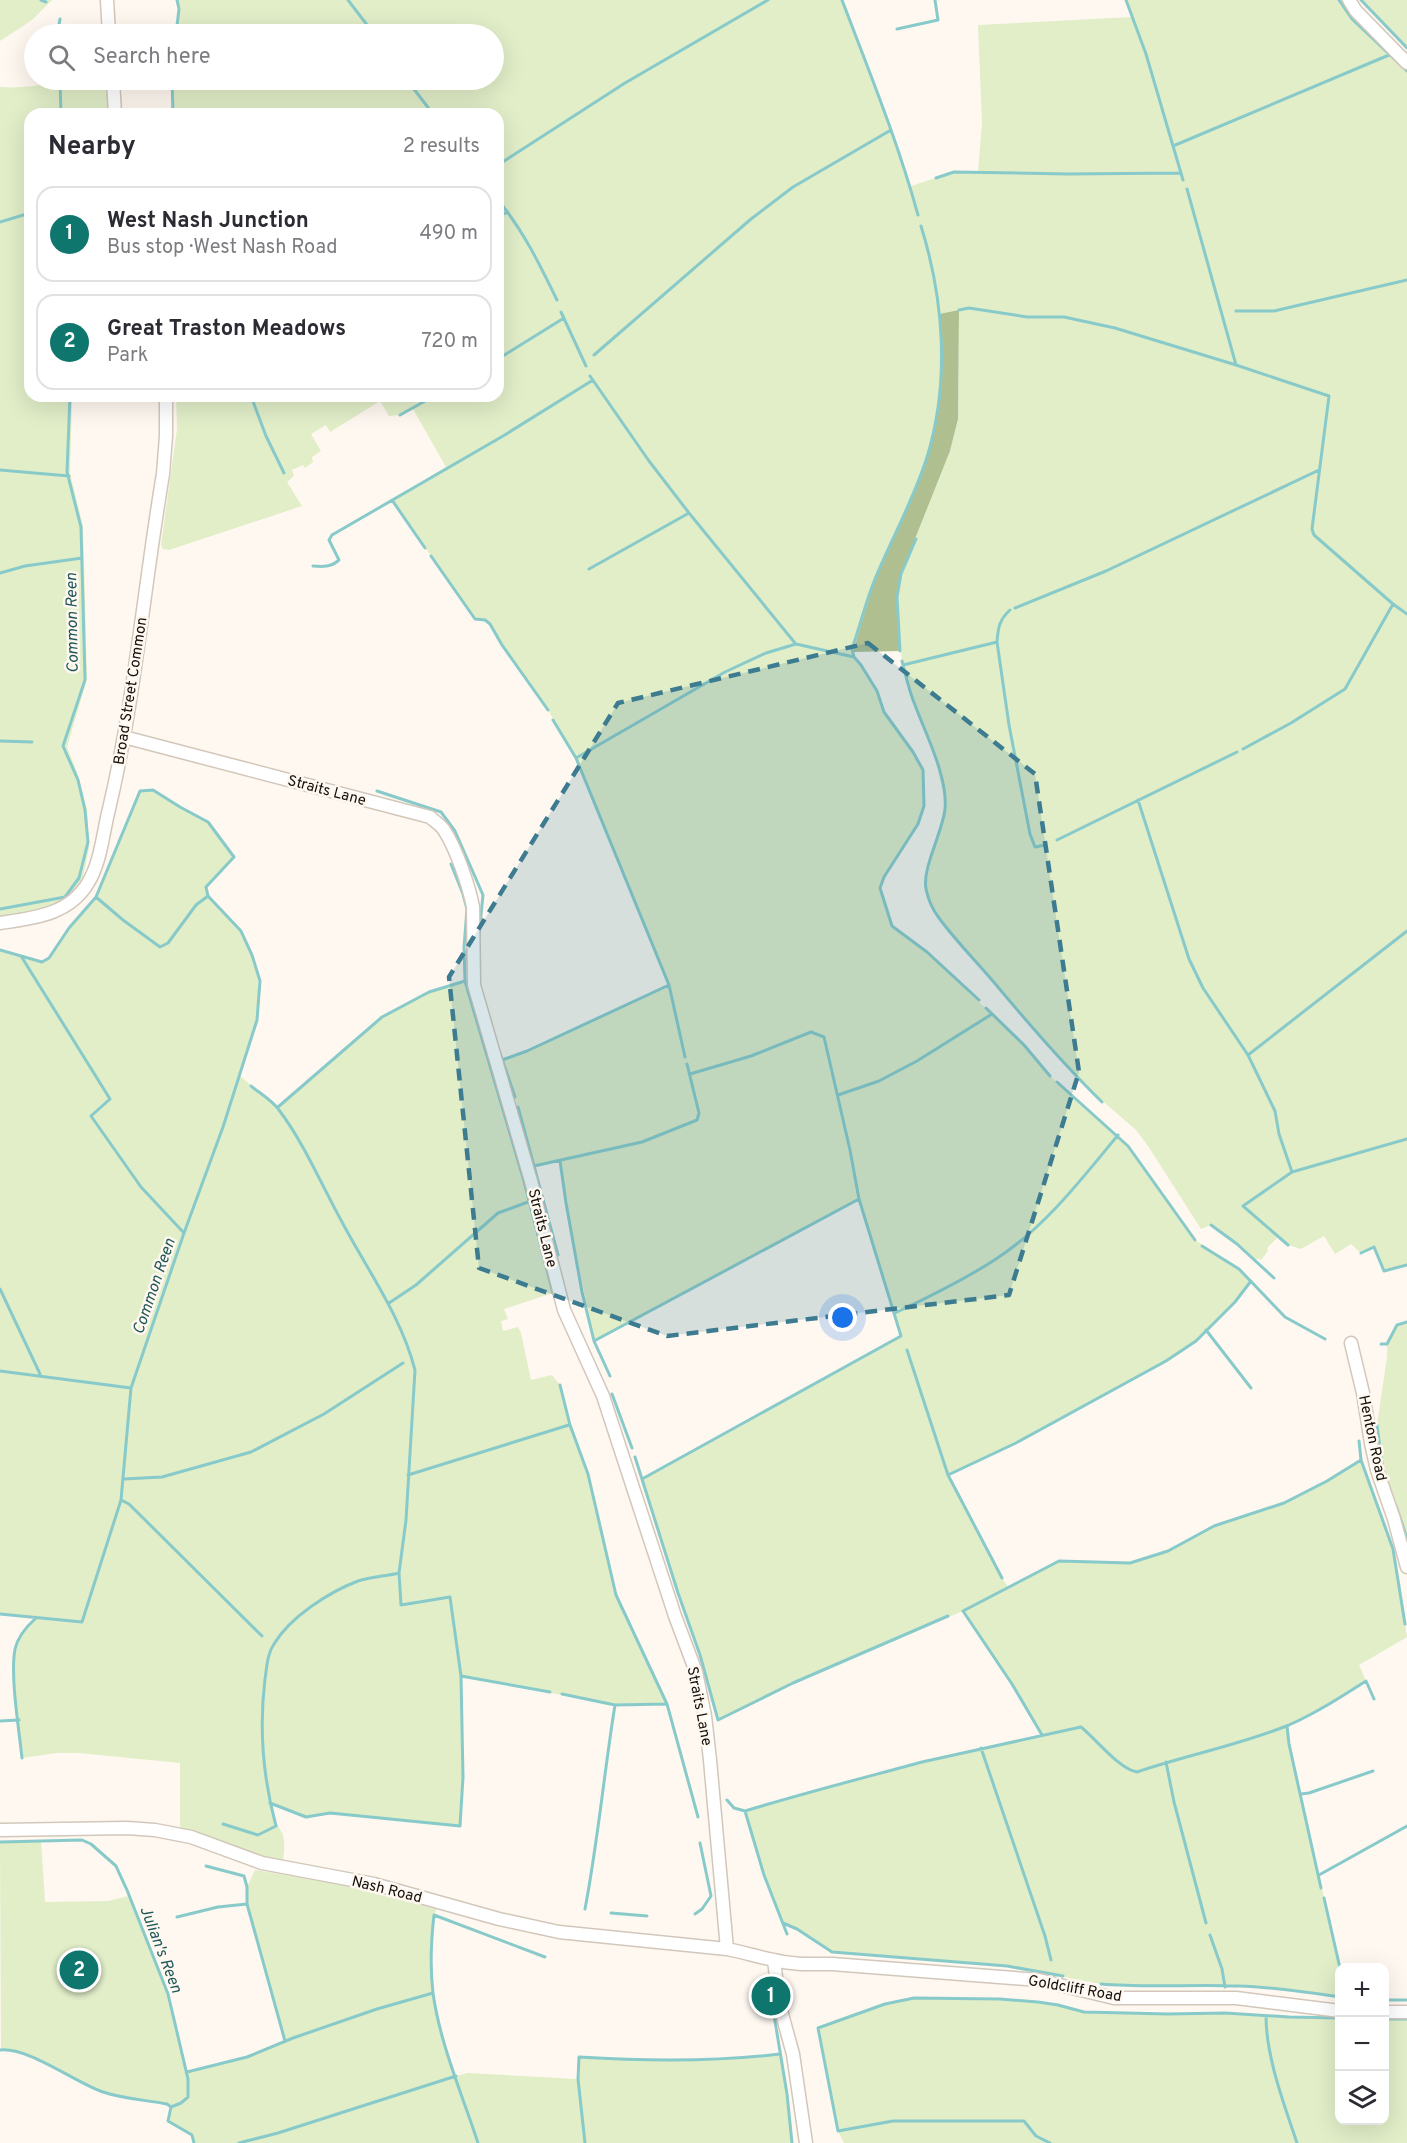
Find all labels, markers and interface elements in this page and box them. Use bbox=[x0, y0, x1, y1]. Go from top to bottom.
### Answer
search box bbox=[24, 24, 504, 90]
icon: search bbox=[45, 41, 78, 74]
text: Search here bbox=[93, 44, 211, 71]
text: Nearby bbox=[48, 131, 136, 164]
text: 2 results bbox=[403, 134, 480, 160]
text: West Nash Junction bbox=[107, 208, 309, 235]
text: 1 bbox=[66, 221, 74, 247]
text: 490 m bbox=[420, 221, 478, 247]
text: Bus stop · West Nash Road bbox=[107, 235, 337, 261]
text: Great Traston Meadows bbox=[107, 316, 346, 343]
text: 2 bbox=[63, 329, 76, 355]
text: 720 m bbox=[421, 329, 478, 355]
text: Park bbox=[107, 343, 148, 369]
water label: Common Reen bbox=[62, 572, 84, 673]
street label: Broad Street Common bbox=[110, 616, 153, 767]
street label: Straits Lane bbox=[285, 772, 368, 811]
street label: Straits Lane bbox=[523, 1187, 560, 1270]
water label: Common Reen bbox=[129, 1236, 181, 1337]
your location bbox=[828, 1303, 857, 1332]
street label: Henton Road bbox=[1353, 1394, 1390, 1483]
street label: Straits Lane bbox=[682, 1665, 716, 1748]
street label: Nash Road bbox=[350, 1873, 424, 1908]
water label: Julian's Reen bbox=[134, 1903, 186, 1996]
pin: 2 bbox=[60, 1948, 98, 1992]
map controls bbox=[1335, 1963, 1389, 2125]
button: + bbox=[1335, 1963, 1389, 2017]
street label: Goldcliff Road bbox=[1026, 1972, 1123, 2007]
pin: 1 bbox=[752, 1974, 790, 2018]
button: − bbox=[1335, 2017, 1389, 2071]
button: layers bbox=[1335, 2071, 1389, 2125]

